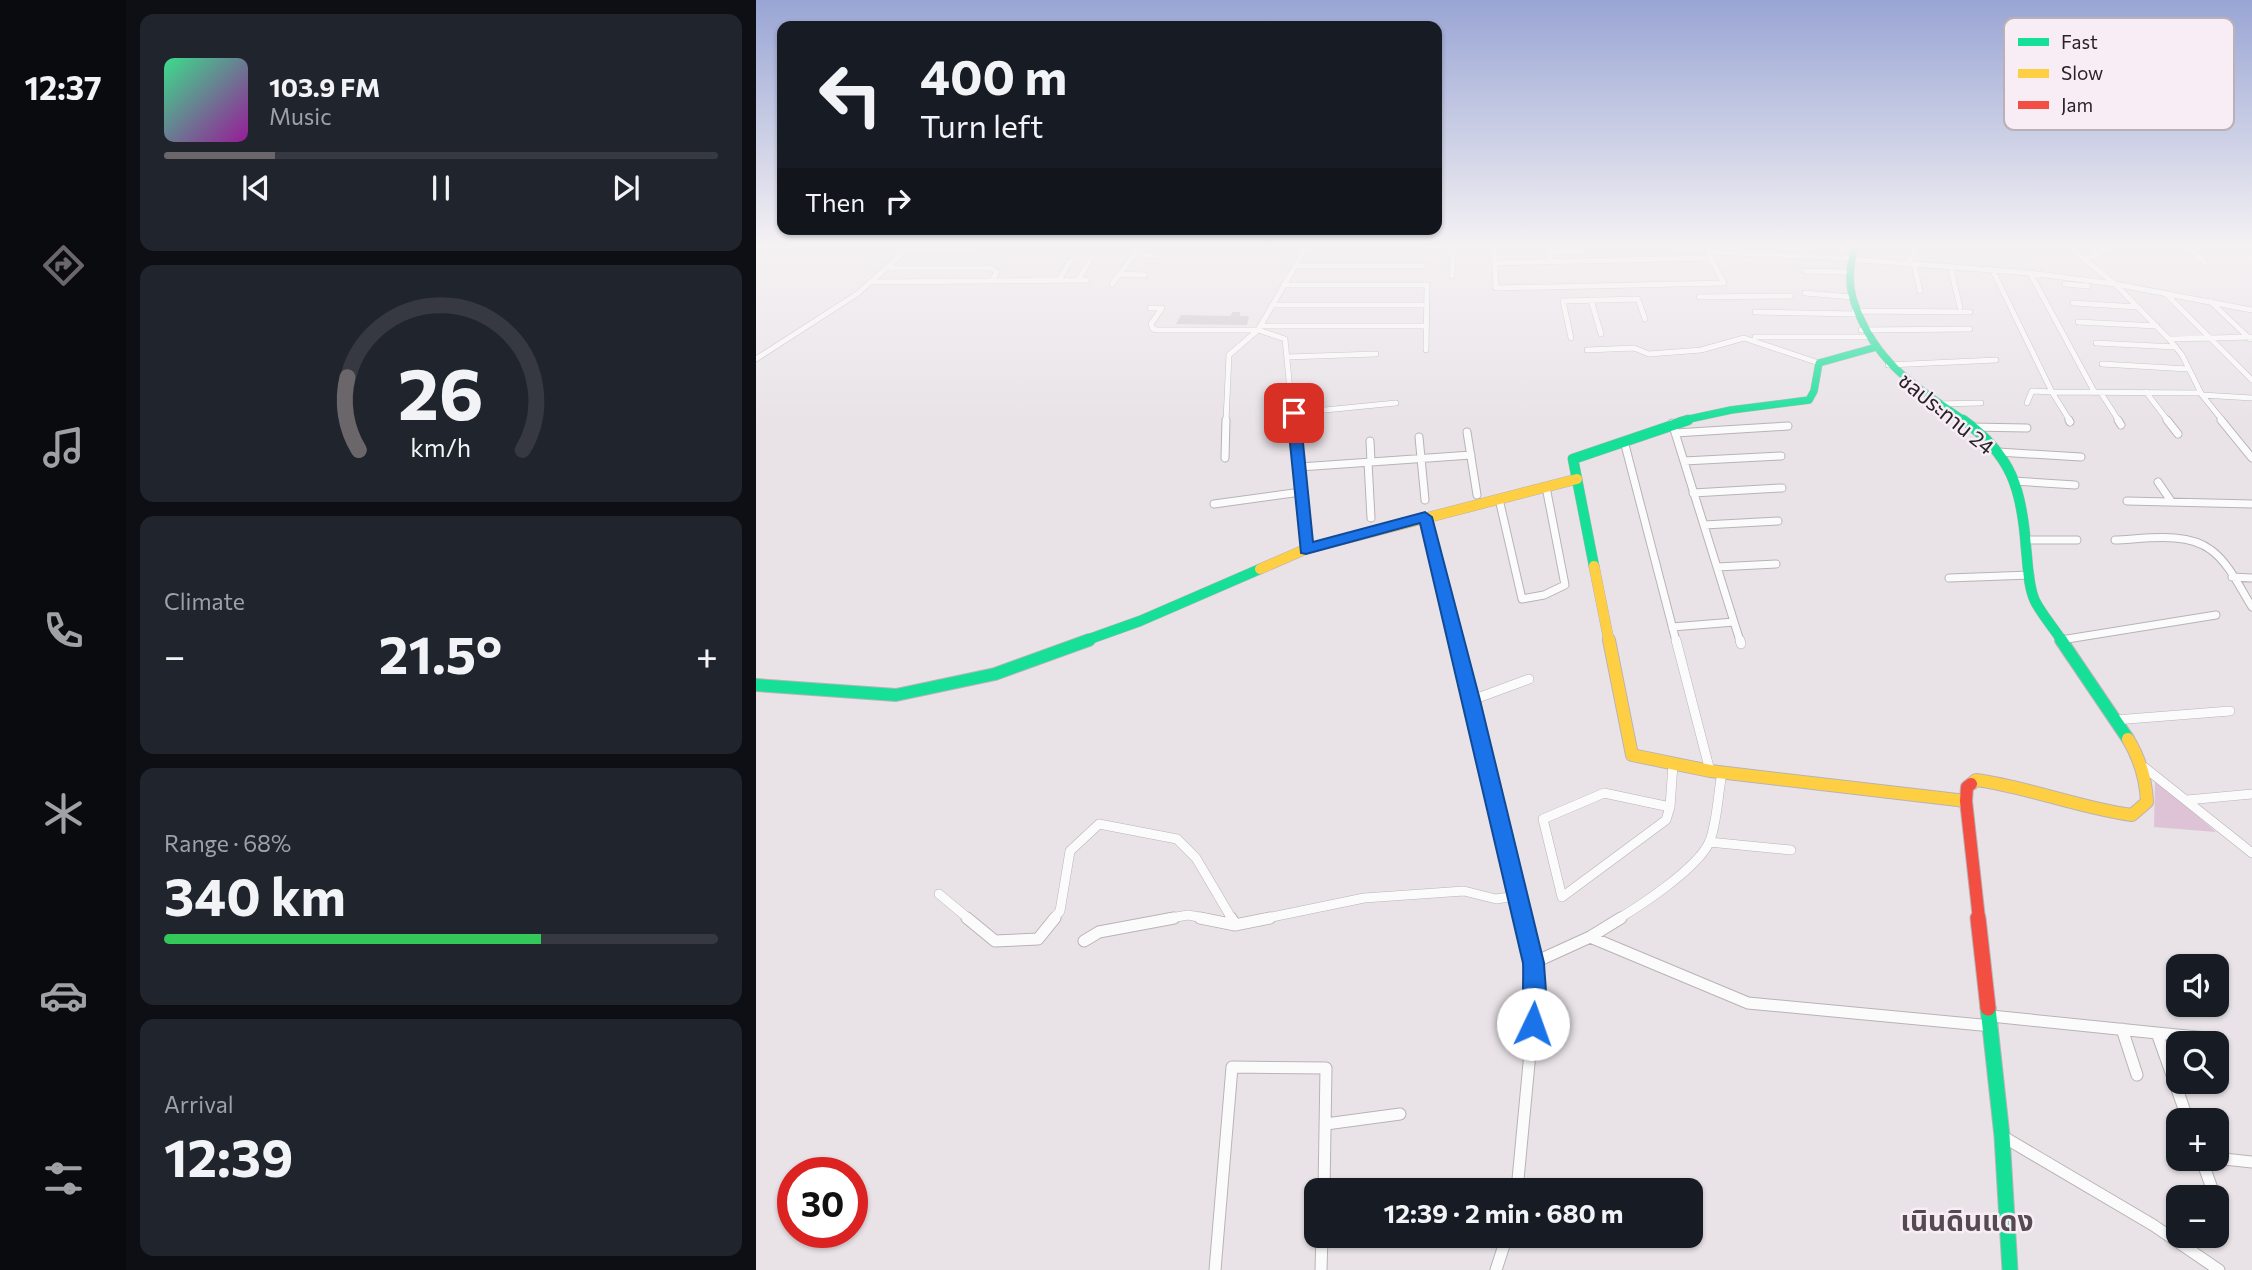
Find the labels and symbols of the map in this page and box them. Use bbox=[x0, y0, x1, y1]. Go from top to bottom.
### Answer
legend bbox=[2004, 18, 2234, 130]
text: Fast bbox=[2061, 30, 2098, 53]
text: Slow bbox=[2061, 61, 2103, 84]
text: Jam bbox=[2061, 93, 2093, 116]
street label: ชลประทาน 24 bbox=[1894, 367, 2000, 459]
pin bbox=[1264, 383, 1324, 443]
position arrow bbox=[1496, 987, 1570, 1061]
speed limit sign: 30 bbox=[777, 1157, 868, 1248]
district label: เนินดินแดง bbox=[1901, 1203, 2033, 1237]

